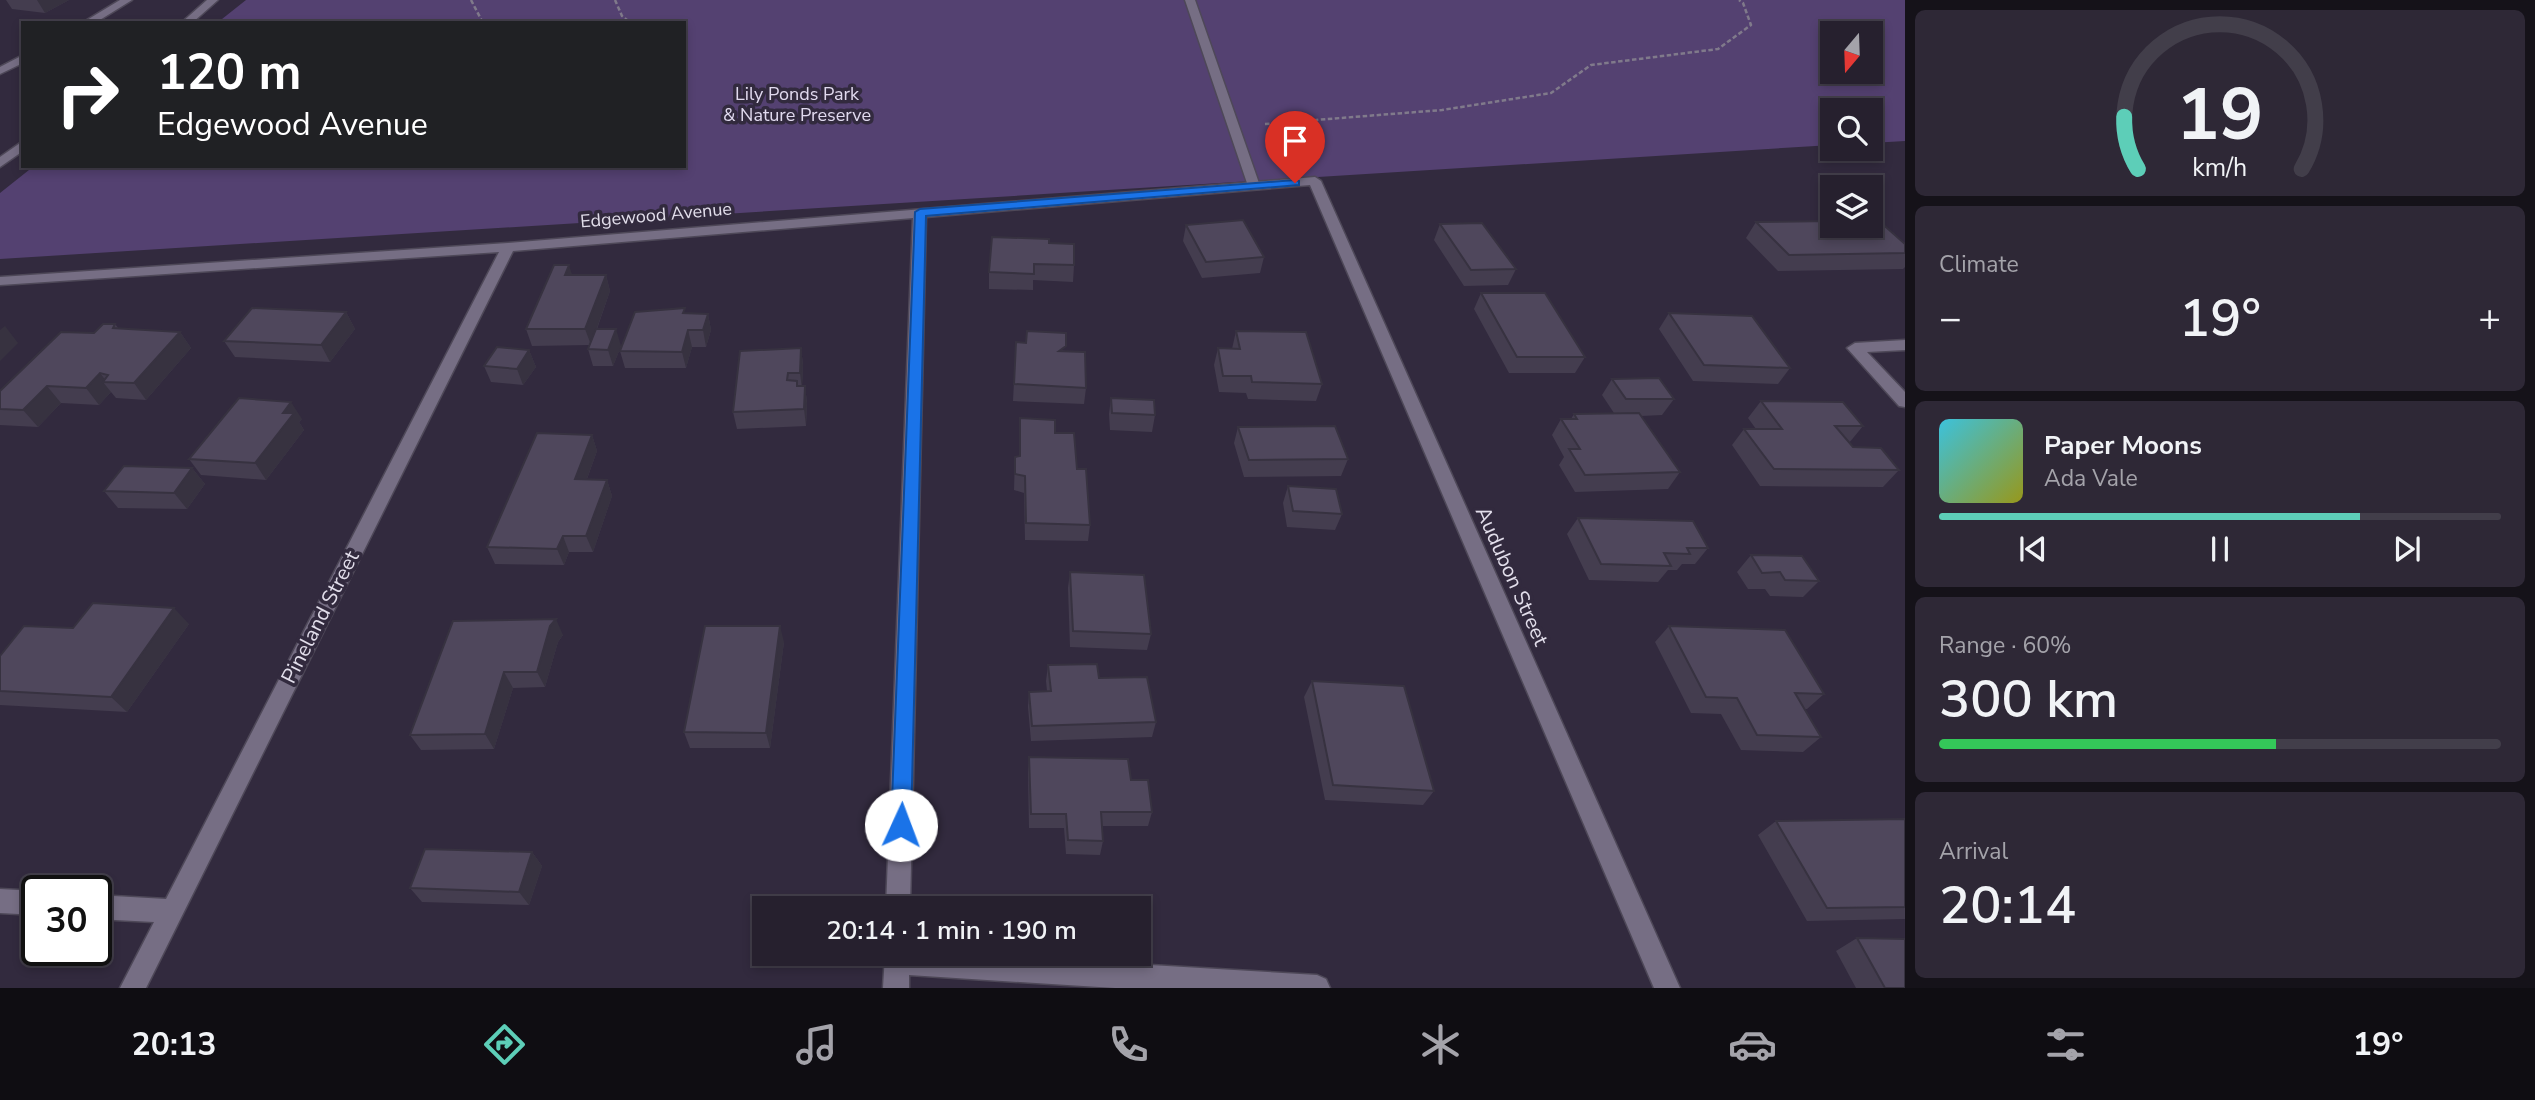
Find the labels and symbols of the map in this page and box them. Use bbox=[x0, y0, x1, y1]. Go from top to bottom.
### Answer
north arrow bbox=[1820, 21, 1883, 84]
park label: Lily Ponds Park & Nature Preserve bbox=[723, 82, 871, 127]
pin bbox=[1265, 111, 1325, 183]
street label: Edgewood Avenue bbox=[579, 196, 733, 234]
street label: Audubon Street bbox=[1469, 502, 1555, 651]
street label: Pineland Street bbox=[275, 545, 366, 688]
position arrow bbox=[864, 788, 938, 862]
speed limit sign: 30 bbox=[21, 875, 112, 966]

